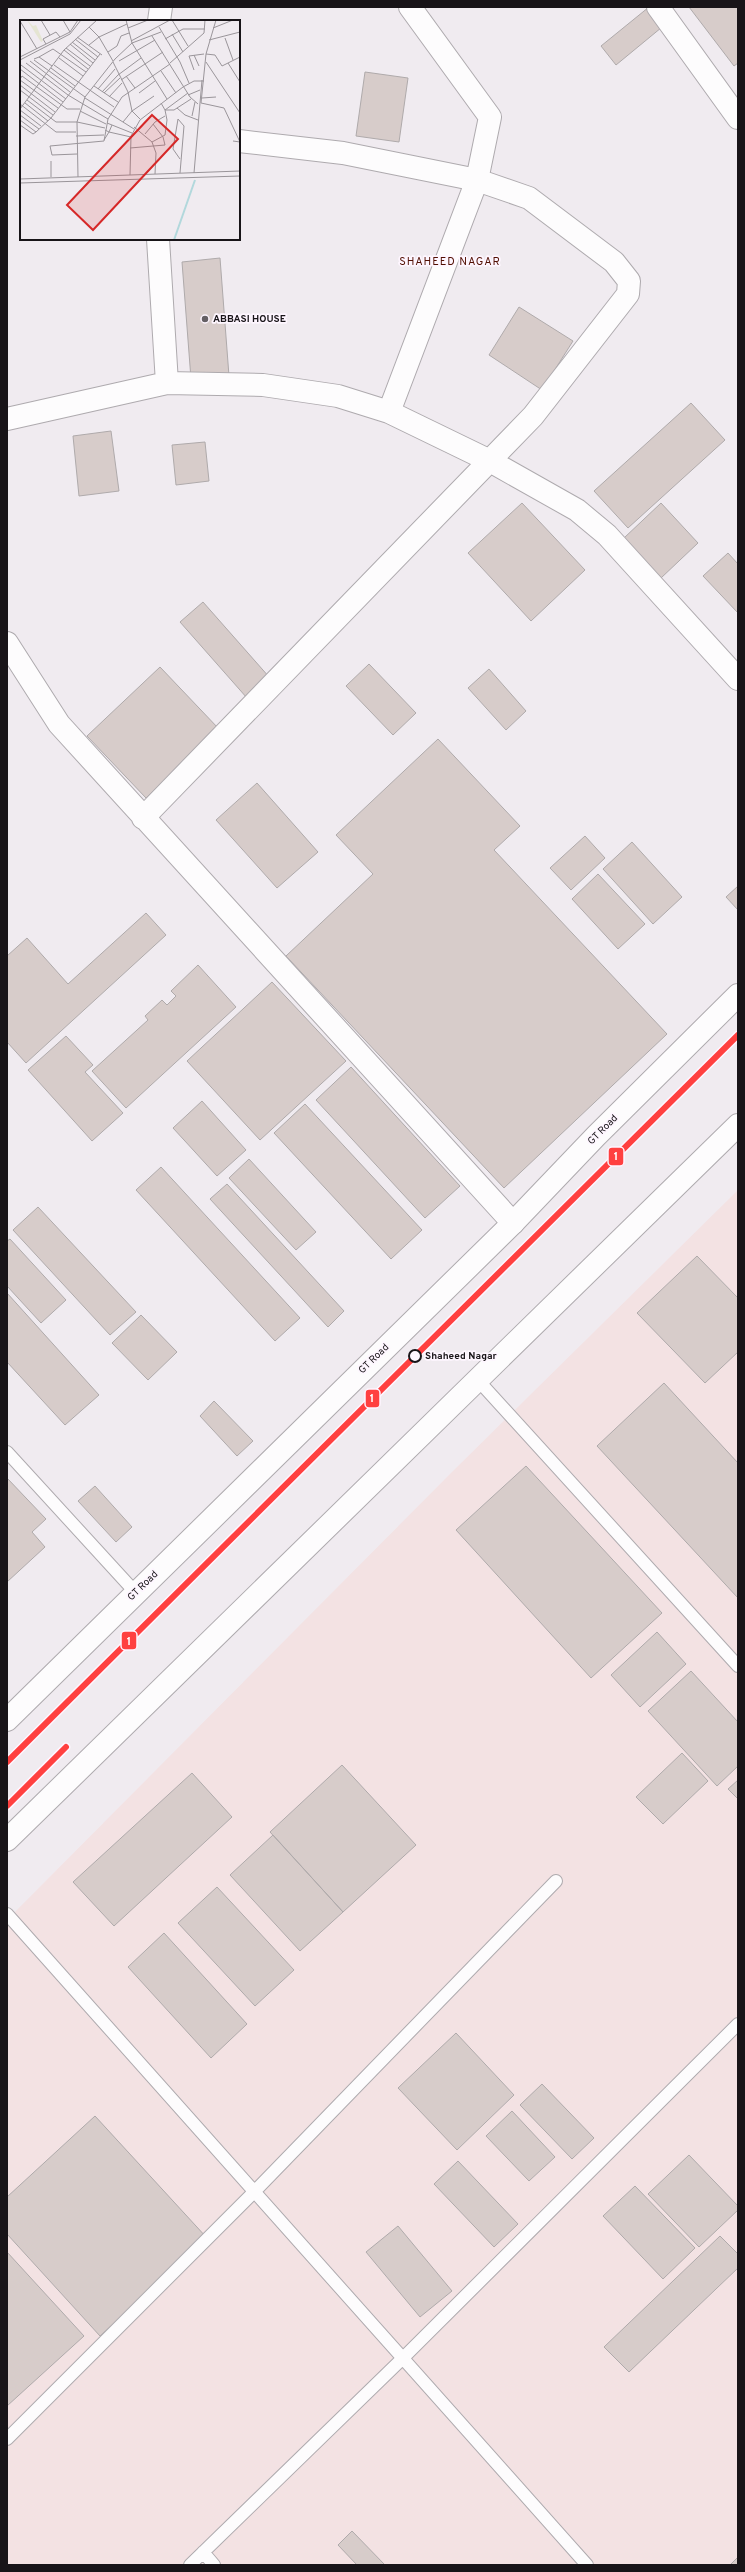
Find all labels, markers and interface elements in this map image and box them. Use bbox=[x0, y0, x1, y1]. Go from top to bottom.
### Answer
inset map bbox=[20, 20, 240, 240]
district label: SHAHEED NAGAR bbox=[399, 255, 501, 269]
place label: ABBASI HOUSE bbox=[213, 313, 286, 326]
marker: ABBASI HOUSE bbox=[200, 314, 210, 324]
street label: GT Road bbox=[585, 1112, 621, 1148]
line badge: 1 bbox=[608, 1147, 624, 1166]
text: 1 bbox=[614, 1150, 618, 1164]
street label: GT Road bbox=[356, 1341, 392, 1377]
marker: Shaheed Nagar bbox=[408, 1349, 422, 1363]
place label: Shaheed Nagar bbox=[425, 1350, 498, 1363]
line badge: 1 bbox=[365, 1389, 380, 1408]
text: 1 bbox=[370, 1392, 374, 1406]
street label: GT Road bbox=[125, 1568, 161, 1604]
line badge: 1 bbox=[121, 1631, 137, 1650]
text: 1 bbox=[127, 1635, 131, 1649]

